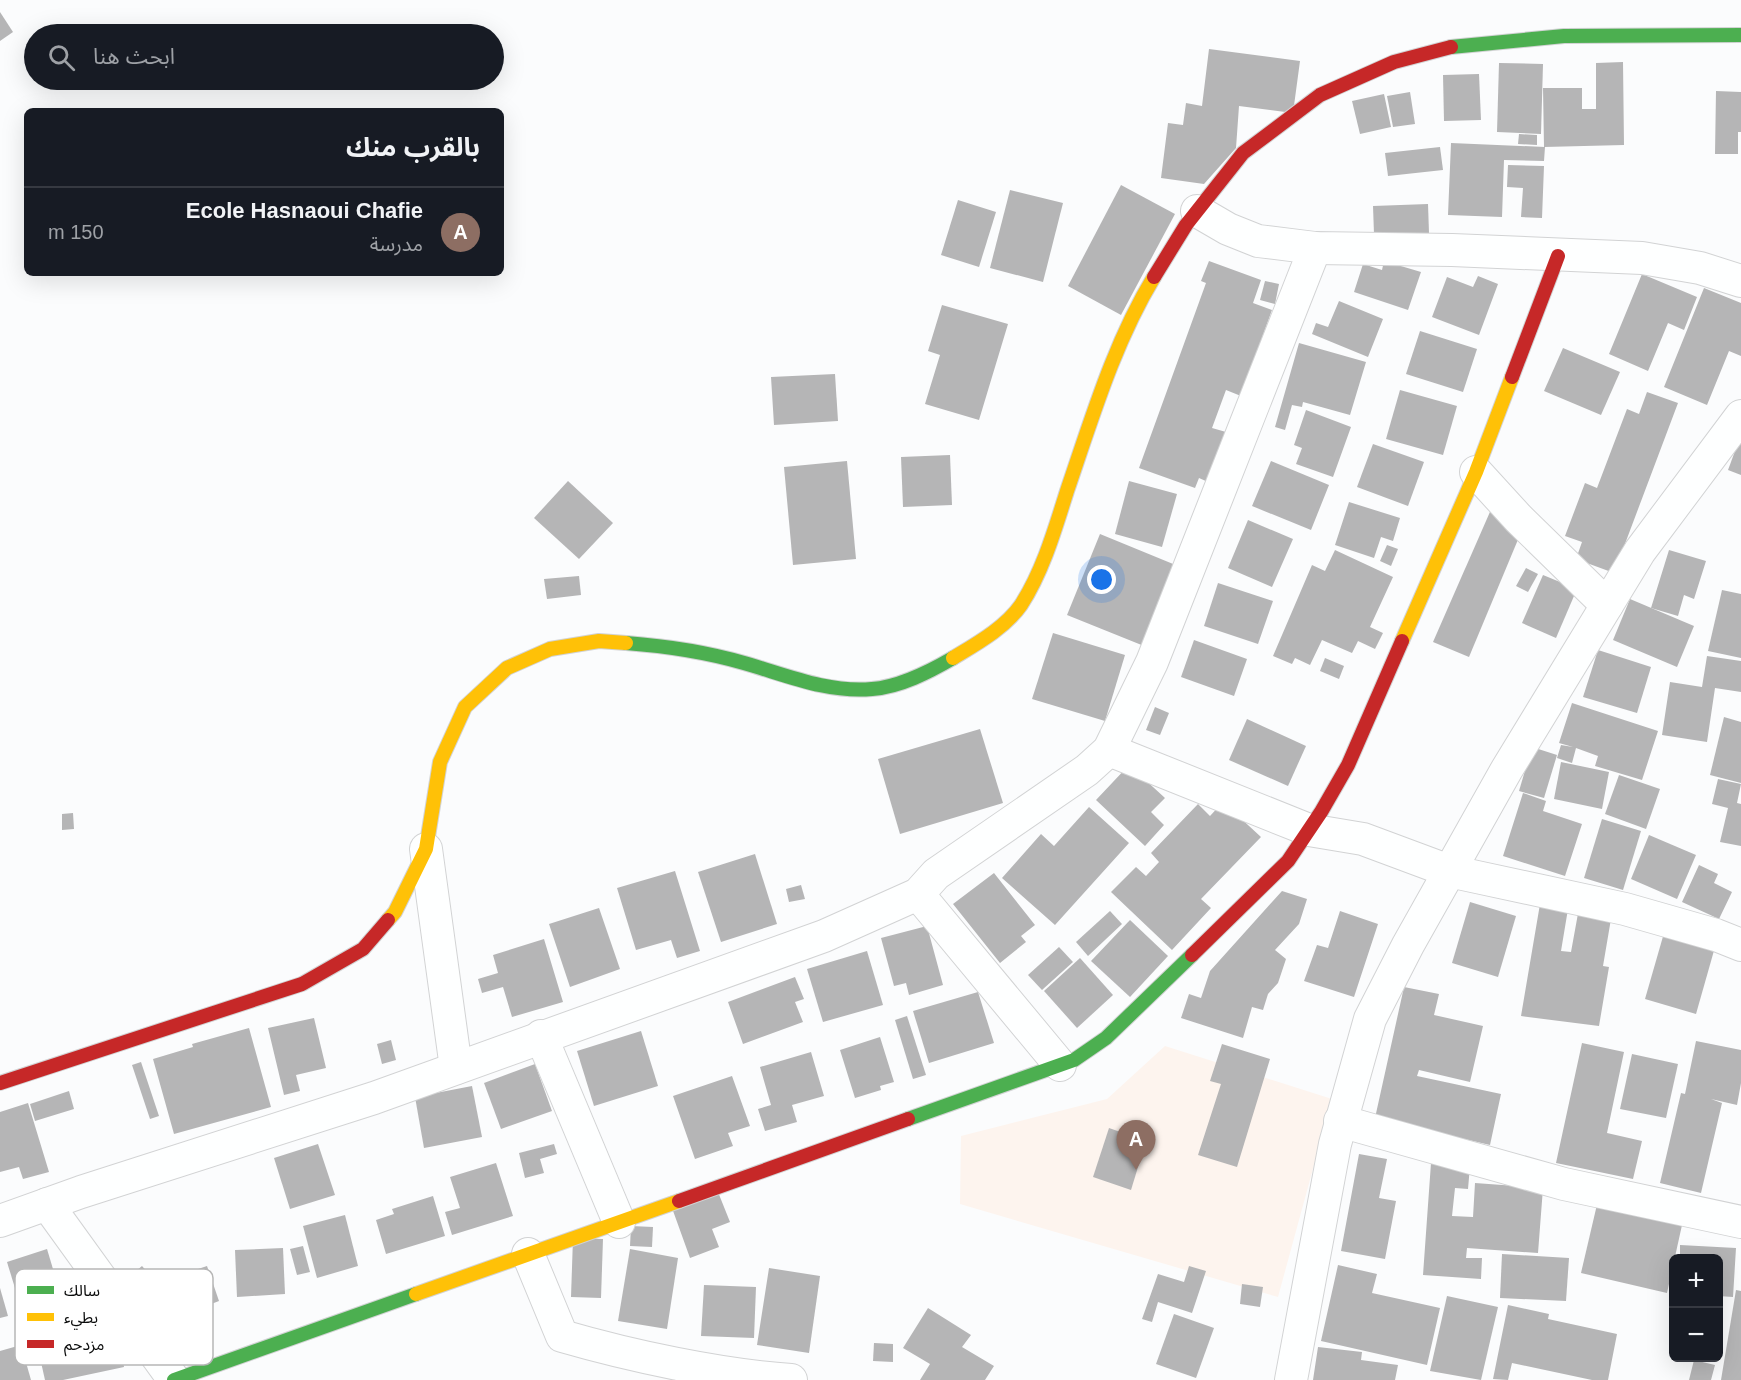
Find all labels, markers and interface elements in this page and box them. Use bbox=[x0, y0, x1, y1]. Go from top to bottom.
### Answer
search box bbox=[24, 24, 504, 90]
icon: search bbox=[45, 41, 78, 74]
text: ابحث هنا bbox=[93, 44, 175, 69]
text: بالقرب منك bbox=[346, 132, 480, 162]
text: Ecole Hasnaoui Chafie bbox=[186, 198, 423, 223]
text: 150 m bbox=[48, 221, 104, 243]
text: A bbox=[453, 221, 468, 243]
text: مدرسة bbox=[370, 233, 423, 255]
your location bbox=[1087, 565, 1116, 594]
pin: A bbox=[1116, 1120, 1156, 1170]
map controls bbox=[1669, 1254, 1723, 1362]
button: + bbox=[1669, 1254, 1723, 1308]
legend bbox=[15, 1269, 213, 1365]
text: سالك bbox=[64, 1282, 100, 1299]
button: − bbox=[1669, 1308, 1723, 1362]
text: بطيء bbox=[64, 1309, 98, 1330]
text: مزدحم bbox=[64, 1336, 104, 1357]

